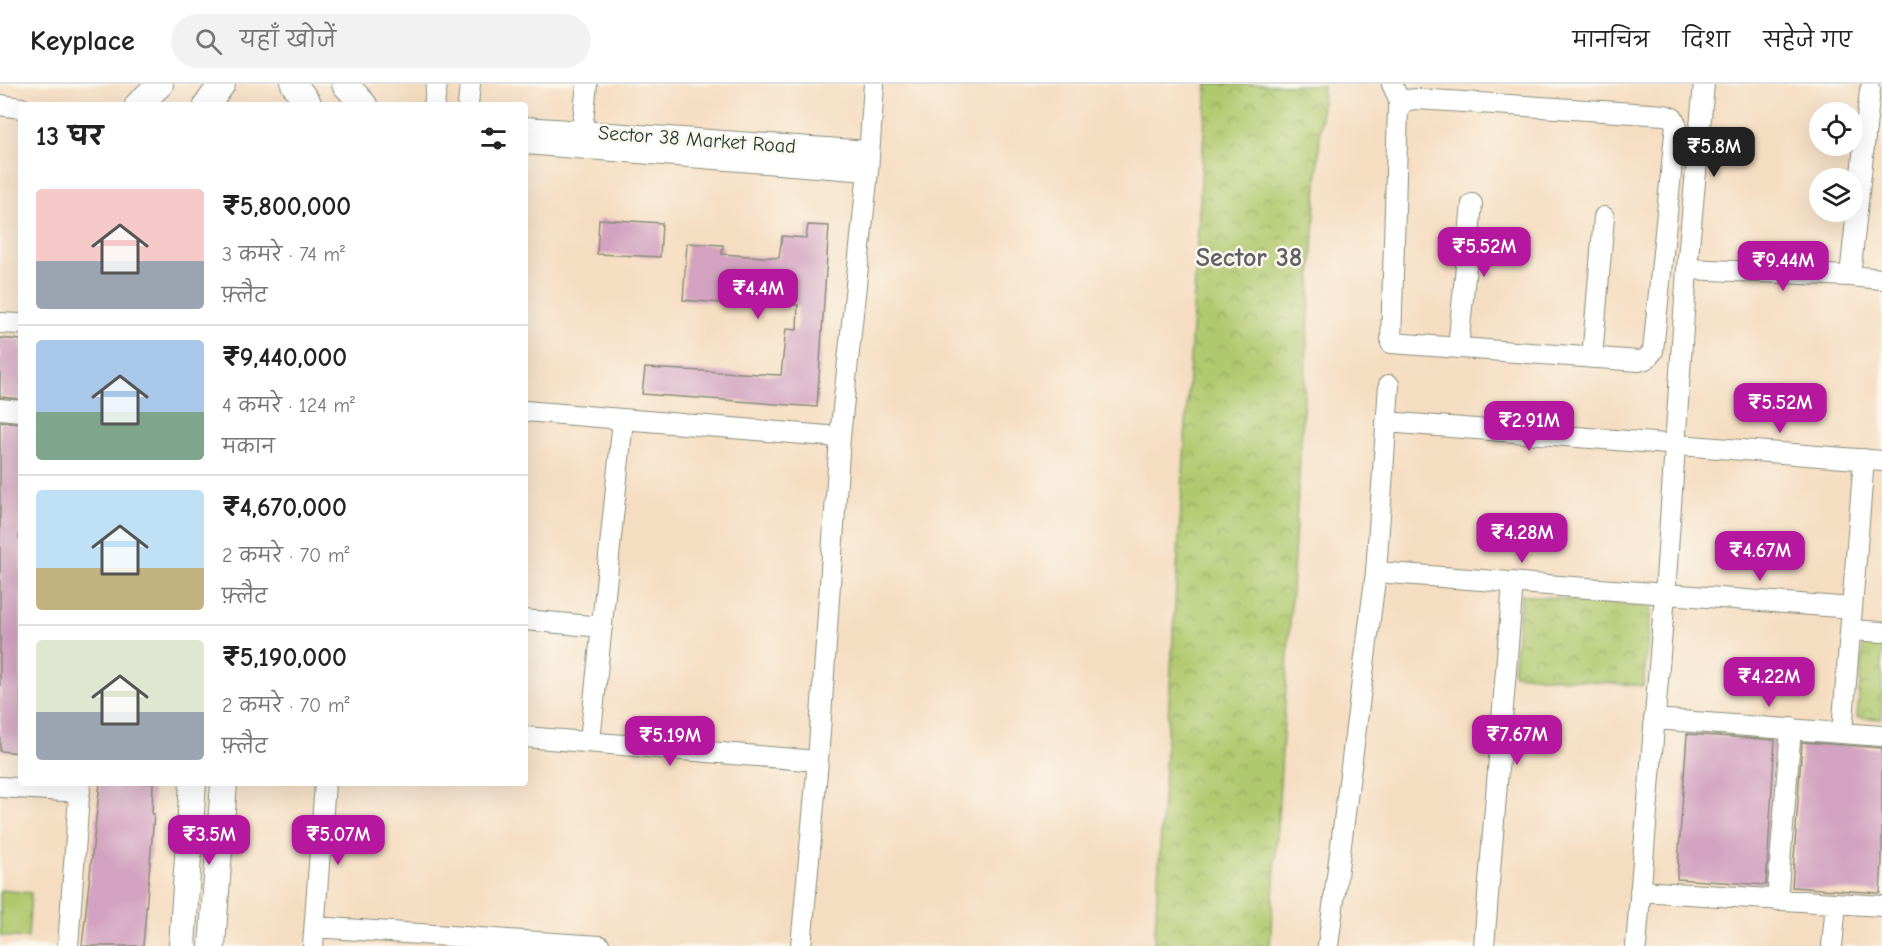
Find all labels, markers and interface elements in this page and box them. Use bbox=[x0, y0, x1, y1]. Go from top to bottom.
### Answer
search box bbox=[171, 14, 591, 68]
text: Keyplace bbox=[30, 25, 135, 57]
icon: search bbox=[192, 25, 225, 58]
text: यहाँ खोजें bbox=[240, 27, 336, 53]
text: मानचित्र bbox=[1572, 28, 1650, 52]
text: दिशा bbox=[1683, 28, 1730, 52]
text: सहेजे गए bbox=[1763, 28, 1852, 52]
map controls bbox=[1809, 102, 1863, 222]
button: locate bbox=[1809, 102, 1863, 156]
street label: Sector 38 Market Road bbox=[597, 121, 797, 158]
text: 13 घर bbox=[36, 122, 103, 152]
icon: filters bbox=[477, 122, 510, 155]
pin: ₹5.8M bbox=[1672, 127, 1756, 178]
text: ₹5.8M bbox=[1687, 135, 1741, 158]
button: layers bbox=[1809, 168, 1863, 222]
text: ₹5,800,000 bbox=[222, 192, 351, 222]
icon: home bbox=[84, 213, 156, 285]
pin: ₹5.52M bbox=[1435, 227, 1533, 278]
text: ₹5.52M bbox=[1452, 235, 1516, 258]
pin: ₹9.44M bbox=[1734, 241, 1832, 292]
text: 3 कमरे · 74 m² bbox=[222, 243, 345, 266]
district label: Sector 38 bbox=[1196, 243, 1302, 273]
text: ₹9.44M bbox=[1752, 249, 1814, 272]
pin: ₹4.4M bbox=[716, 269, 800, 320]
text: ₹4.4M bbox=[732, 277, 784, 300]
text: फ़्लैट bbox=[222, 284, 268, 307]
text: ₹9,440,000 bbox=[222, 343, 347, 373]
icon: home bbox=[84, 364, 156, 436]
pin: ₹5.52M bbox=[1731, 383, 1829, 434]
text: ₹5.52M bbox=[1748, 391, 1812, 414]
text: 4 कमरे · 124 m² bbox=[222, 394, 355, 417]
pin: ₹2.91M bbox=[1480, 401, 1578, 452]
text: ₹2.91M bbox=[1498, 409, 1560, 432]
text: मकान bbox=[222, 435, 275, 458]
text: ₹4,670,000 bbox=[222, 493, 347, 523]
pin: ₹4.28M bbox=[1473, 513, 1571, 564]
icon: home bbox=[84, 514, 156, 586]
text: ₹4.28M bbox=[1490, 521, 1554, 544]
pin: ₹4.67M bbox=[1711, 531, 1809, 582]
text: ₹4.67M bbox=[1729, 539, 1791, 562]
text: 2 कमरे · 70 m² bbox=[222, 544, 349, 567]
text: फ़्लैट bbox=[222, 585, 268, 608]
text: ₹5,190,000 bbox=[222, 643, 347, 673]
pin: ₹4.22M bbox=[1720, 657, 1818, 708]
icon: home bbox=[84, 664, 156, 736]
text: ₹4.22M bbox=[1738, 665, 1800, 688]
text: 2 कमरे · 70 m² bbox=[222, 694, 349, 717]
pin: ₹7.67M bbox=[1468, 715, 1566, 766]
pin: ₹5.19M bbox=[621, 716, 719, 767]
text: ₹7.67M bbox=[1486, 723, 1548, 746]
text: ₹5.19M bbox=[639, 724, 701, 747]
text: फ़्लैट bbox=[222, 735, 268, 758]
pin: ₹3.5M bbox=[167, 815, 251, 866]
pin: ₹5.07M bbox=[289, 815, 387, 866]
text: ₹3.5M bbox=[182, 823, 236, 846]
text: ₹5.07M bbox=[306, 823, 370, 846]

